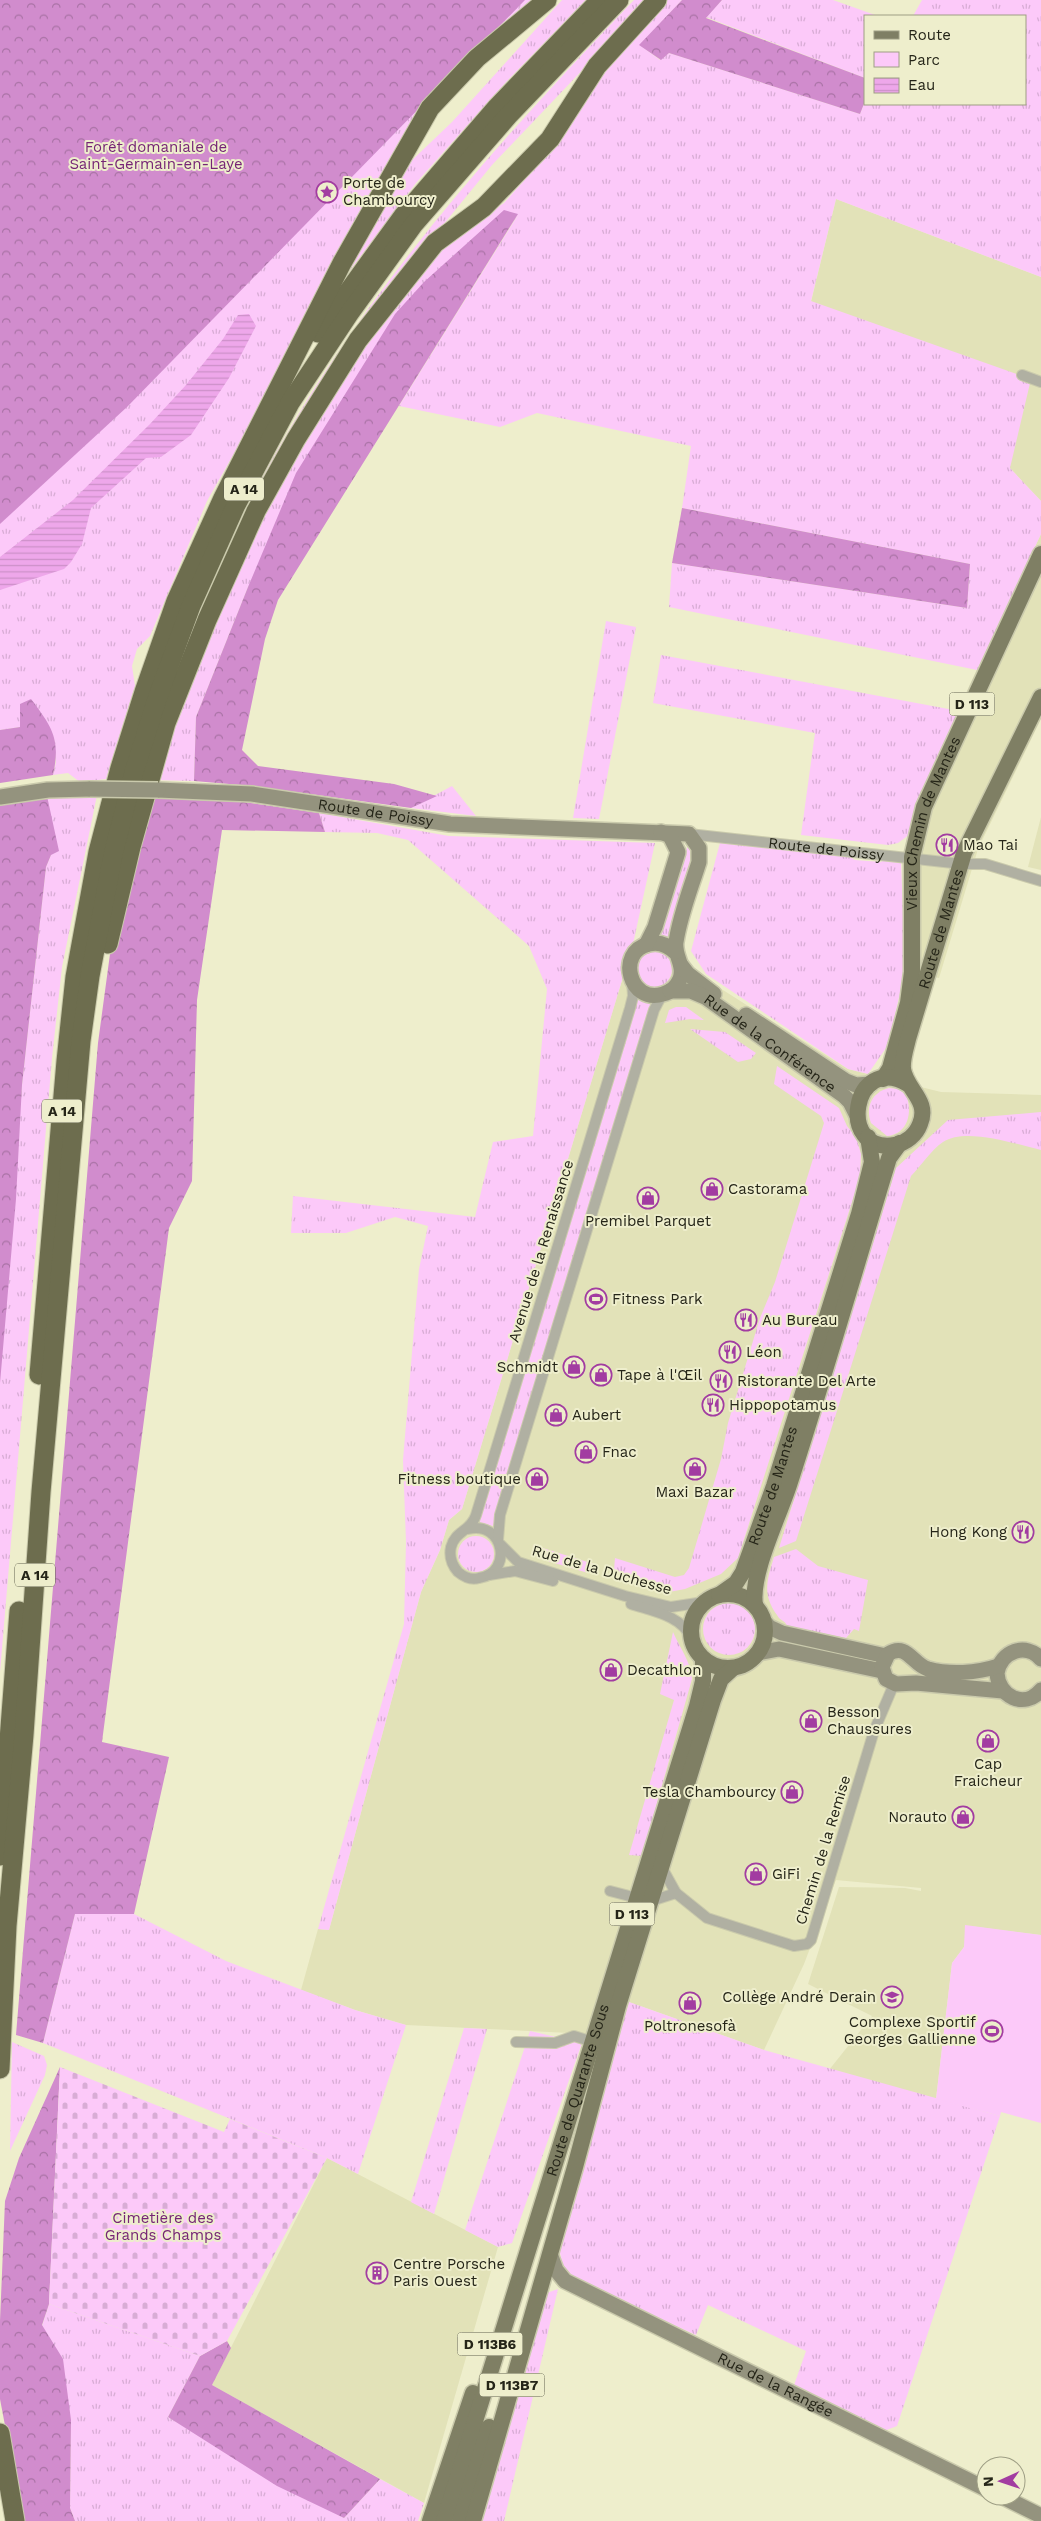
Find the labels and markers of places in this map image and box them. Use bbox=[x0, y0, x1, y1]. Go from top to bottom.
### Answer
place label: Porte de Chambourcy bbox=[343, 174, 435, 209]
place icon: Porte de Chambourcy bbox=[315, 180, 339, 204]
restaurant icon: Mao Tai bbox=[935, 833, 959, 857]
place label: Mao Tai bbox=[963, 836, 1018, 854]
shop icon: Castorama bbox=[700, 1177, 724, 1201]
place label: Castorama bbox=[728, 1180, 808, 1198]
shop icon: Premibel Parquet bbox=[636, 1186, 660, 1210]
place label: Premibel Parquet bbox=[585, 1212, 712, 1230]
sports icon: Fitness Park bbox=[584, 1287, 608, 1311]
place label: Fitness Park bbox=[612, 1290, 703, 1308]
restaurant icon: Au Bureau bbox=[734, 1308, 758, 1332]
place label: Au Bureau bbox=[762, 1311, 837, 1329]
restaurant icon: Léon bbox=[718, 1340, 742, 1364]
place label: Léon bbox=[746, 1343, 782, 1361]
shop icon: Schmidt bbox=[562, 1355, 586, 1379]
place label: Schmidt bbox=[497, 1358, 559, 1376]
shop icon: Tape à l'Œil bbox=[589, 1363, 613, 1387]
place label: Tape à l'Œil bbox=[617, 1366, 702, 1384]
restaurant icon: Ristorante Del Arte bbox=[709, 1369, 733, 1393]
place label: Ristorante Del Arte bbox=[737, 1372, 876, 1390]
restaurant icon: Hippopotamus bbox=[701, 1393, 725, 1417]
place label: Hippopotamus bbox=[729, 1396, 836, 1414]
shop icon: Aubert bbox=[544, 1403, 568, 1427]
place label: Aubert bbox=[572, 1406, 622, 1424]
shop icon: Fnac bbox=[574, 1440, 598, 1464]
place label: Fnac bbox=[602, 1443, 637, 1461]
shop icon: Maxi Bazar bbox=[683, 1457, 707, 1481]
shop icon: Fitness boutique bbox=[525, 1467, 549, 1491]
place label: Fitness boutique bbox=[397, 1470, 521, 1488]
place label: Maxi Bazar bbox=[655, 1483, 735, 1501]
restaurant icon: Hong Kong bbox=[1011, 1520, 1035, 1544]
place label: Hong Kong bbox=[929, 1523, 1007, 1541]
shop icon: Decathlon bbox=[599, 1658, 623, 1682]
place label: Decathlon bbox=[627, 1661, 702, 1679]
place label: Besson Chaussures bbox=[827, 1703, 912, 1738]
shop icon: Besson Chaussures bbox=[799, 1709, 823, 1733]
shop icon: Cap Fraicheur bbox=[976, 1729, 1000, 1753]
place label: Cap Fraicheur bbox=[954, 1755, 1022, 1790]
shop icon: Tesla Chambourcy bbox=[780, 1780, 804, 1804]
place label: Tesla Chambourcy bbox=[642, 1783, 776, 1801]
shop icon: Norauto bbox=[951, 1805, 975, 1829]
place label: Norauto bbox=[888, 1808, 947, 1826]
shop icon: GiFi bbox=[744, 1862, 768, 1886]
place label: GiFi bbox=[772, 1865, 800, 1883]
school or university icon: Collège André Derain bbox=[880, 1985, 904, 2009]
place label: Collège André Derain bbox=[722, 1988, 876, 2006]
shop icon: Poltronesofà bbox=[678, 1991, 702, 2015]
place label: Complexe Sportif Georges Gallienne bbox=[844, 2013, 976, 2048]
place label: Poltronesofà bbox=[644, 2017, 737, 2035]
sports icon: Complexe Sportif Georges Gallienne bbox=[980, 2019, 1004, 2043]
place label: Centre Porsche Paris Ouest bbox=[393, 2255, 505, 2290]
building icon: Centre Porsche Paris Ouest bbox=[365, 2261, 389, 2285]

